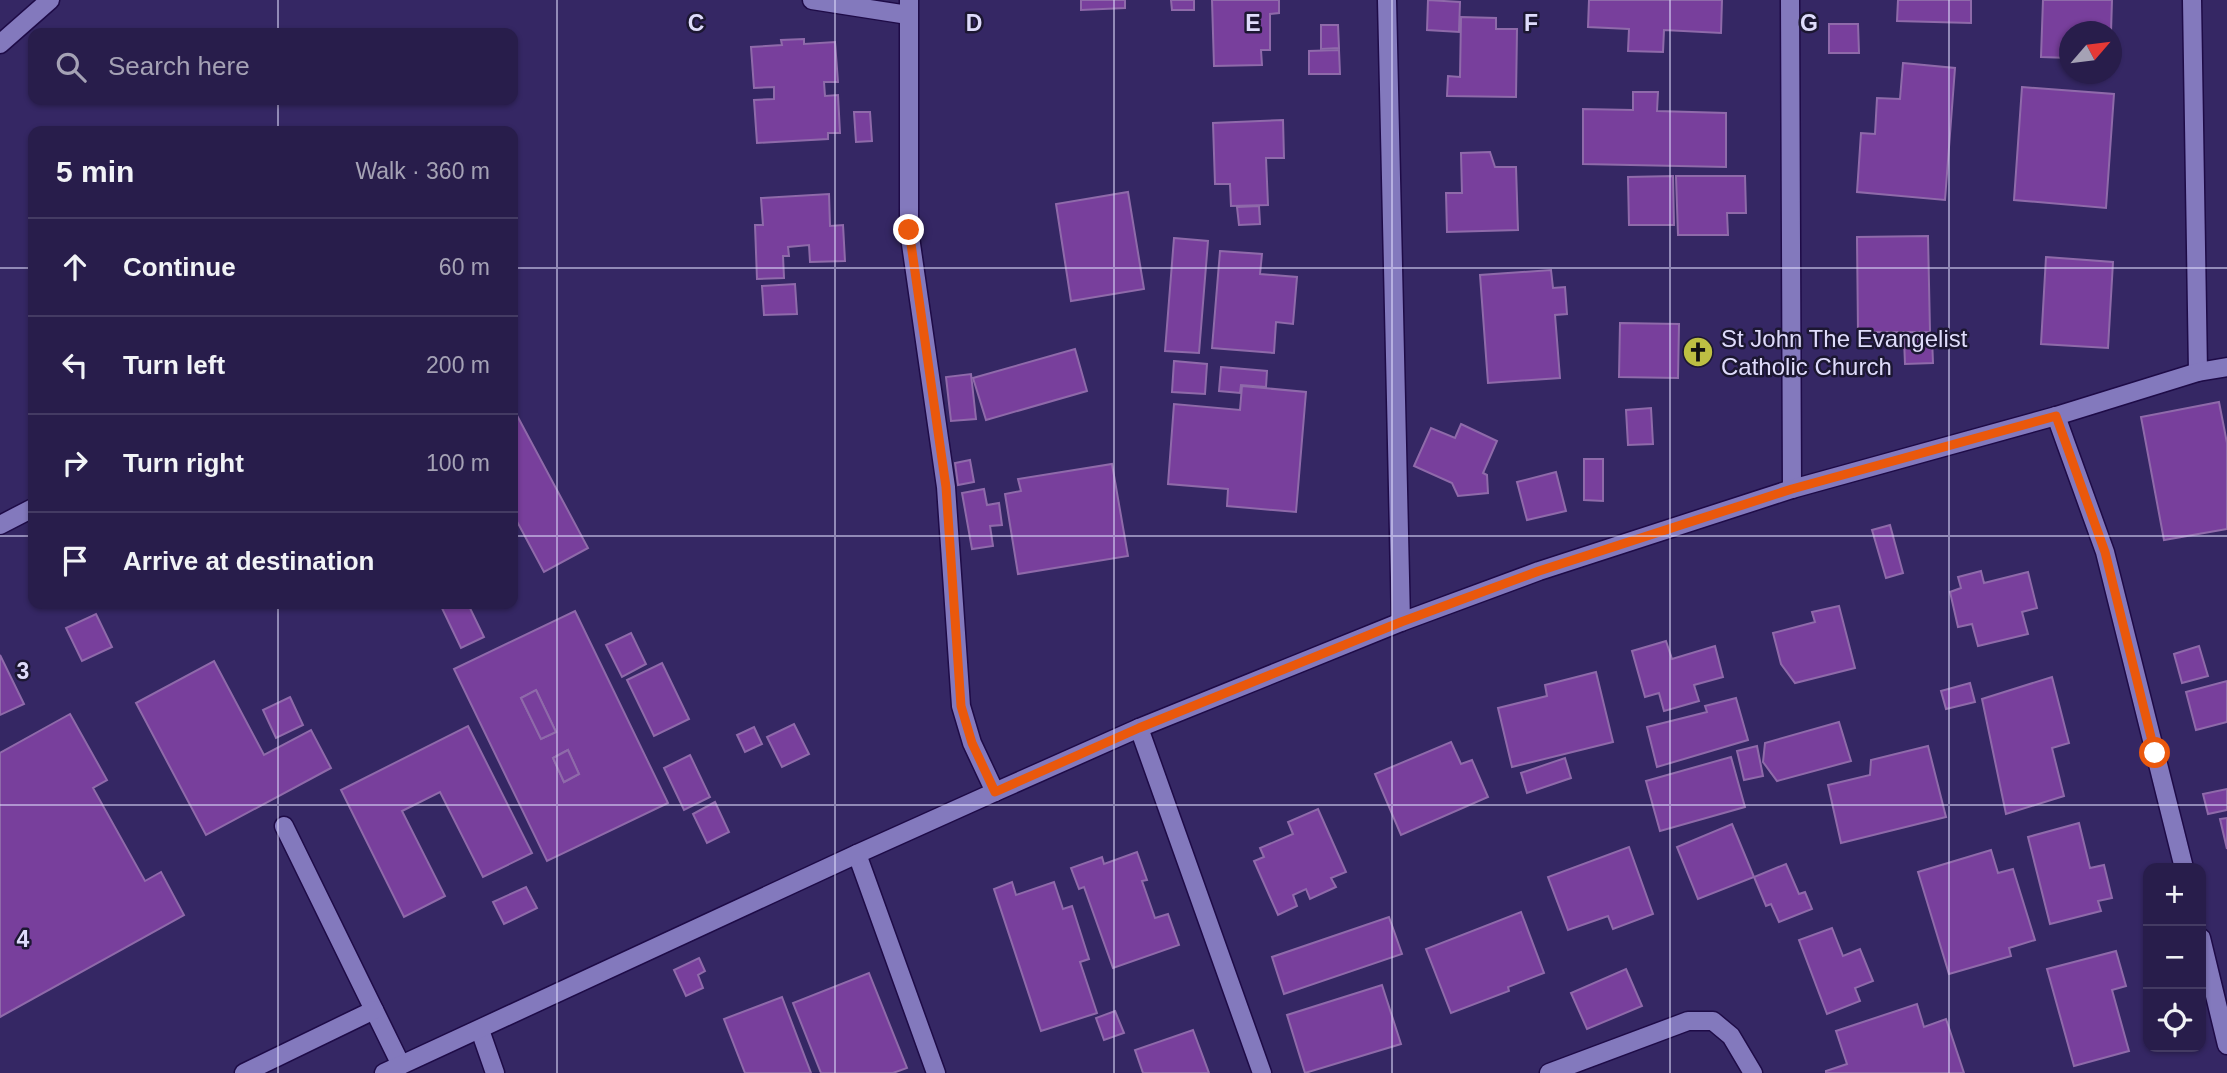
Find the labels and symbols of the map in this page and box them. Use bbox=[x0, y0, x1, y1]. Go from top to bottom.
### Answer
text: C bbox=[688, 10, 704, 36]
text: D bbox=[966, 10, 982, 36]
text: E bbox=[1245, 10, 1261, 36]
text: F bbox=[1524, 10, 1538, 36]
text: G bbox=[1800, 10, 1818, 36]
north arrow bbox=[2059, 21, 2122, 84]
route end bbox=[893, 214, 924, 245]
place label: St John The Evangelist Catholic Church bbox=[1721, 325, 1968, 380]
church icon: St John The Evangelist Catholic Church bbox=[1681, 335, 1715, 369]
text: 3 bbox=[17, 658, 29, 684]
route start bbox=[2139, 737, 2170, 768]
text: 4 bbox=[17, 926, 30, 952]

